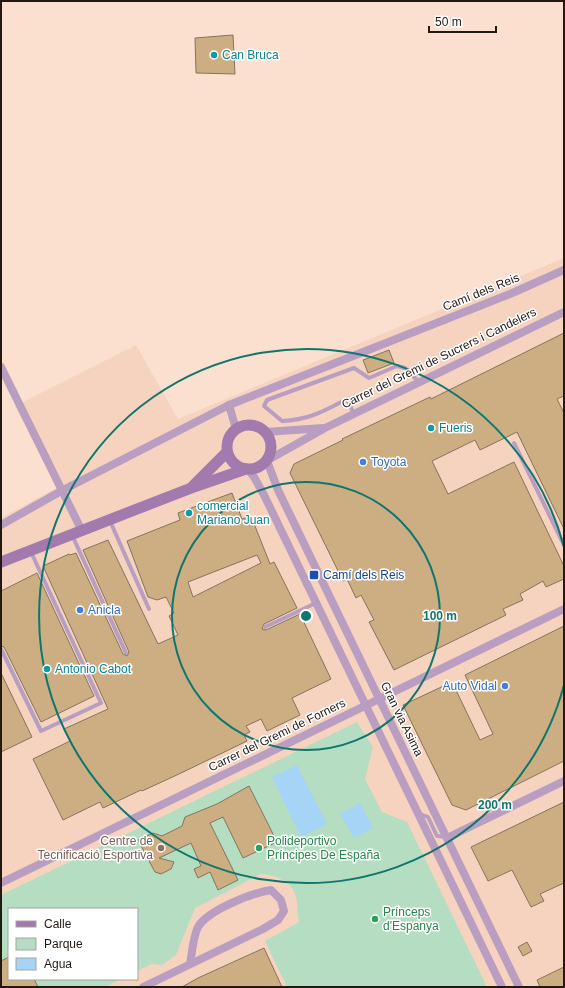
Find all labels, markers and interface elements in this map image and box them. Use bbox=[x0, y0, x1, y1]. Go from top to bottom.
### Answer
scale bar bbox=[429, 8, 496, 34]
text: 50 m bbox=[435, 15, 462, 29]
place label: Can Bruca bbox=[222, 48, 279, 62]
marker: Can Bruca bbox=[209, 50, 219, 60]
street label: Camí dels Reis bbox=[441, 270, 521, 314]
street label: Carrer del Gremi de Sucrers i Candelers bbox=[339, 305, 539, 411]
place label: Fueris bbox=[439, 421, 472, 435]
marker: Fueris bbox=[426, 423, 436, 433]
place label: Toyota bbox=[371, 455, 407, 469]
marker: Toyota bbox=[358, 457, 368, 467]
place label: comercial Mariano Juan bbox=[197, 499, 270, 527]
marker: comercial Mariano Juan bbox=[184, 508, 194, 518]
place label: Camí dels Reis bbox=[323, 568, 404, 582]
marker: Camí dels Reis bbox=[308, 569, 320, 581]
place label: Anicla bbox=[88, 603, 121, 617]
marker: Anicla bbox=[75, 605, 85, 615]
centre of rings bbox=[299, 609, 313, 623]
text: 100 m bbox=[423, 609, 457, 623]
place label: Antonio Cabot bbox=[55, 662, 132, 676]
marker: Antonio Cabot bbox=[42, 664, 52, 674]
street label: Gran via Asima bbox=[378, 679, 426, 759]
place label: Auto Vidal bbox=[443, 679, 497, 693]
marker: Auto Vidal bbox=[500, 681, 510, 691]
street label: Carrer del Gremi de Forners bbox=[206, 696, 348, 774]
text: 200 m bbox=[478, 798, 512, 812]
place label: Centre de Tecnificació Esportiva bbox=[38, 834, 153, 862]
place label: Polideportivo Príncipes De España bbox=[267, 834, 380, 862]
marker: Centre de Tecnificació Esportiva bbox=[156, 843, 166, 853]
marker: Polideportivo Príncipes De España bbox=[254, 843, 264, 853]
place label: Prínceps d'Espanya bbox=[383, 905, 439, 933]
legend bbox=[8, 908, 138, 980]
marker: Prínceps d'Espanya bbox=[370, 914, 380, 924]
text: Calle bbox=[44, 917, 72, 931]
text: Parque bbox=[44, 937, 83, 951]
text: Agua bbox=[44, 957, 72, 971]

